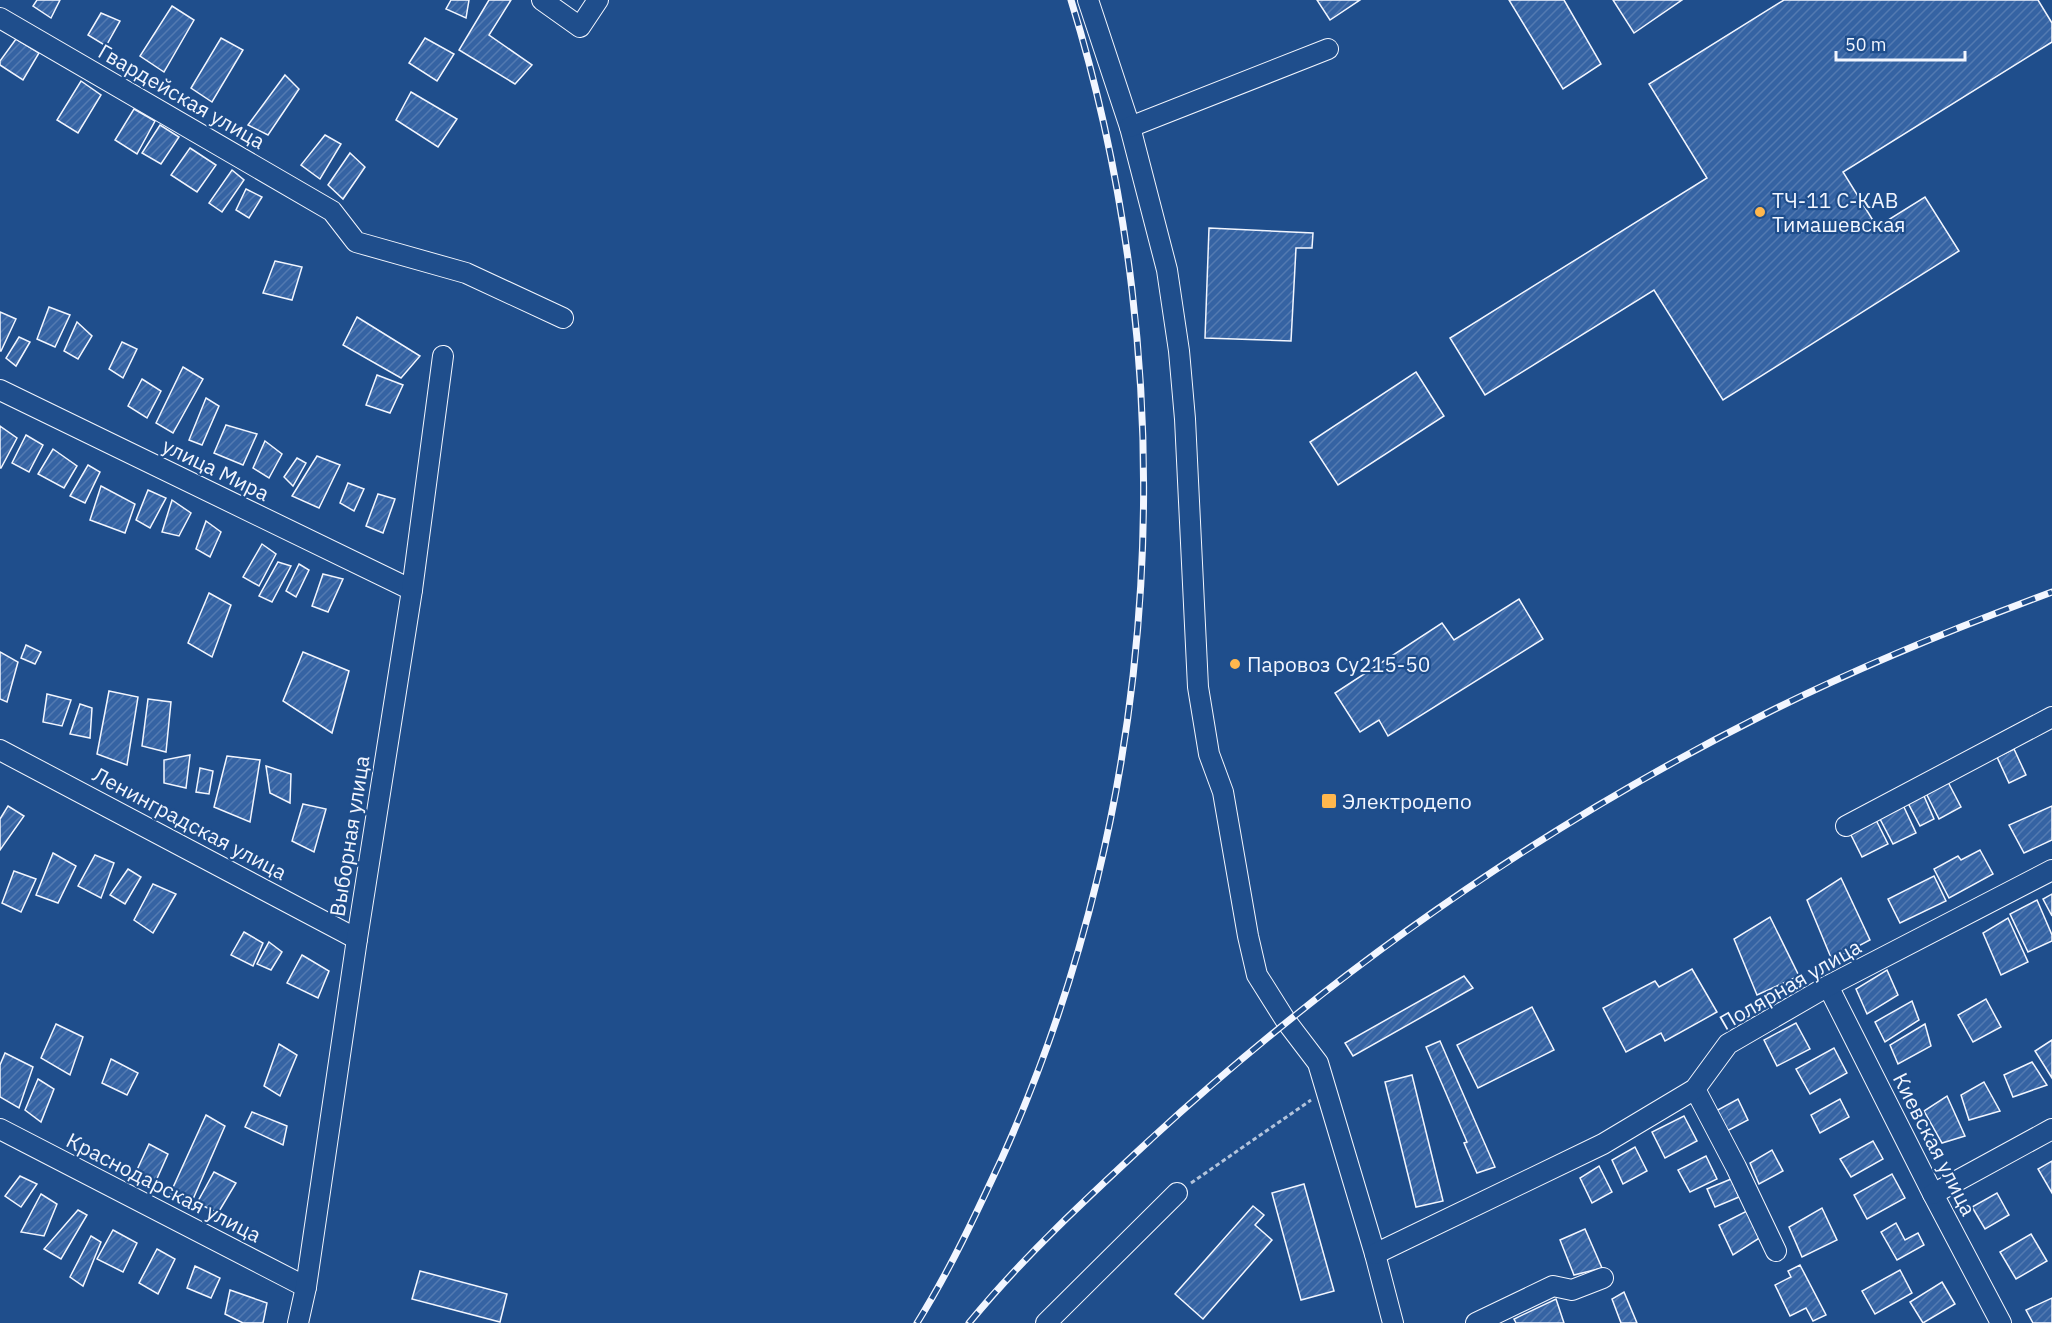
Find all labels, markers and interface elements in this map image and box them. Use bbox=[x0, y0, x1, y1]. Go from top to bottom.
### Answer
scale bar bbox=[1836, 24, 1965, 62]
text: 50 m bbox=[1845, 33, 1887, 56]
street label: Гвардейская улица bbox=[94, 37, 270, 155]
place label: ТЧ-11 С-КАВ Тимашевская bbox=[1772, 186, 1906, 238]
marker: ТЧ-11 С-КАВ Тимашевская bbox=[1753, 205, 1767, 219]
street label: улица Мира bbox=[158, 431, 274, 507]
place label: Паровоз Су215-50 bbox=[1247, 650, 1430, 678]
marker: Паровоз Су215-50 bbox=[1228, 657, 1242, 671]
street label: Выборная улица bbox=[322, 753, 376, 919]
street label: Ленинградская улица bbox=[88, 760, 292, 886]
place label: Электродепо bbox=[1342, 787, 1472, 815]
marker: Электродепо bbox=[1320, 792, 1338, 810]
street label: Полярная улица bbox=[1714, 932, 1866, 1036]
street label: Киевская улица bbox=[1887, 1068, 1983, 1220]
street label: Краснодарская улица bbox=[62, 1126, 266, 1248]

